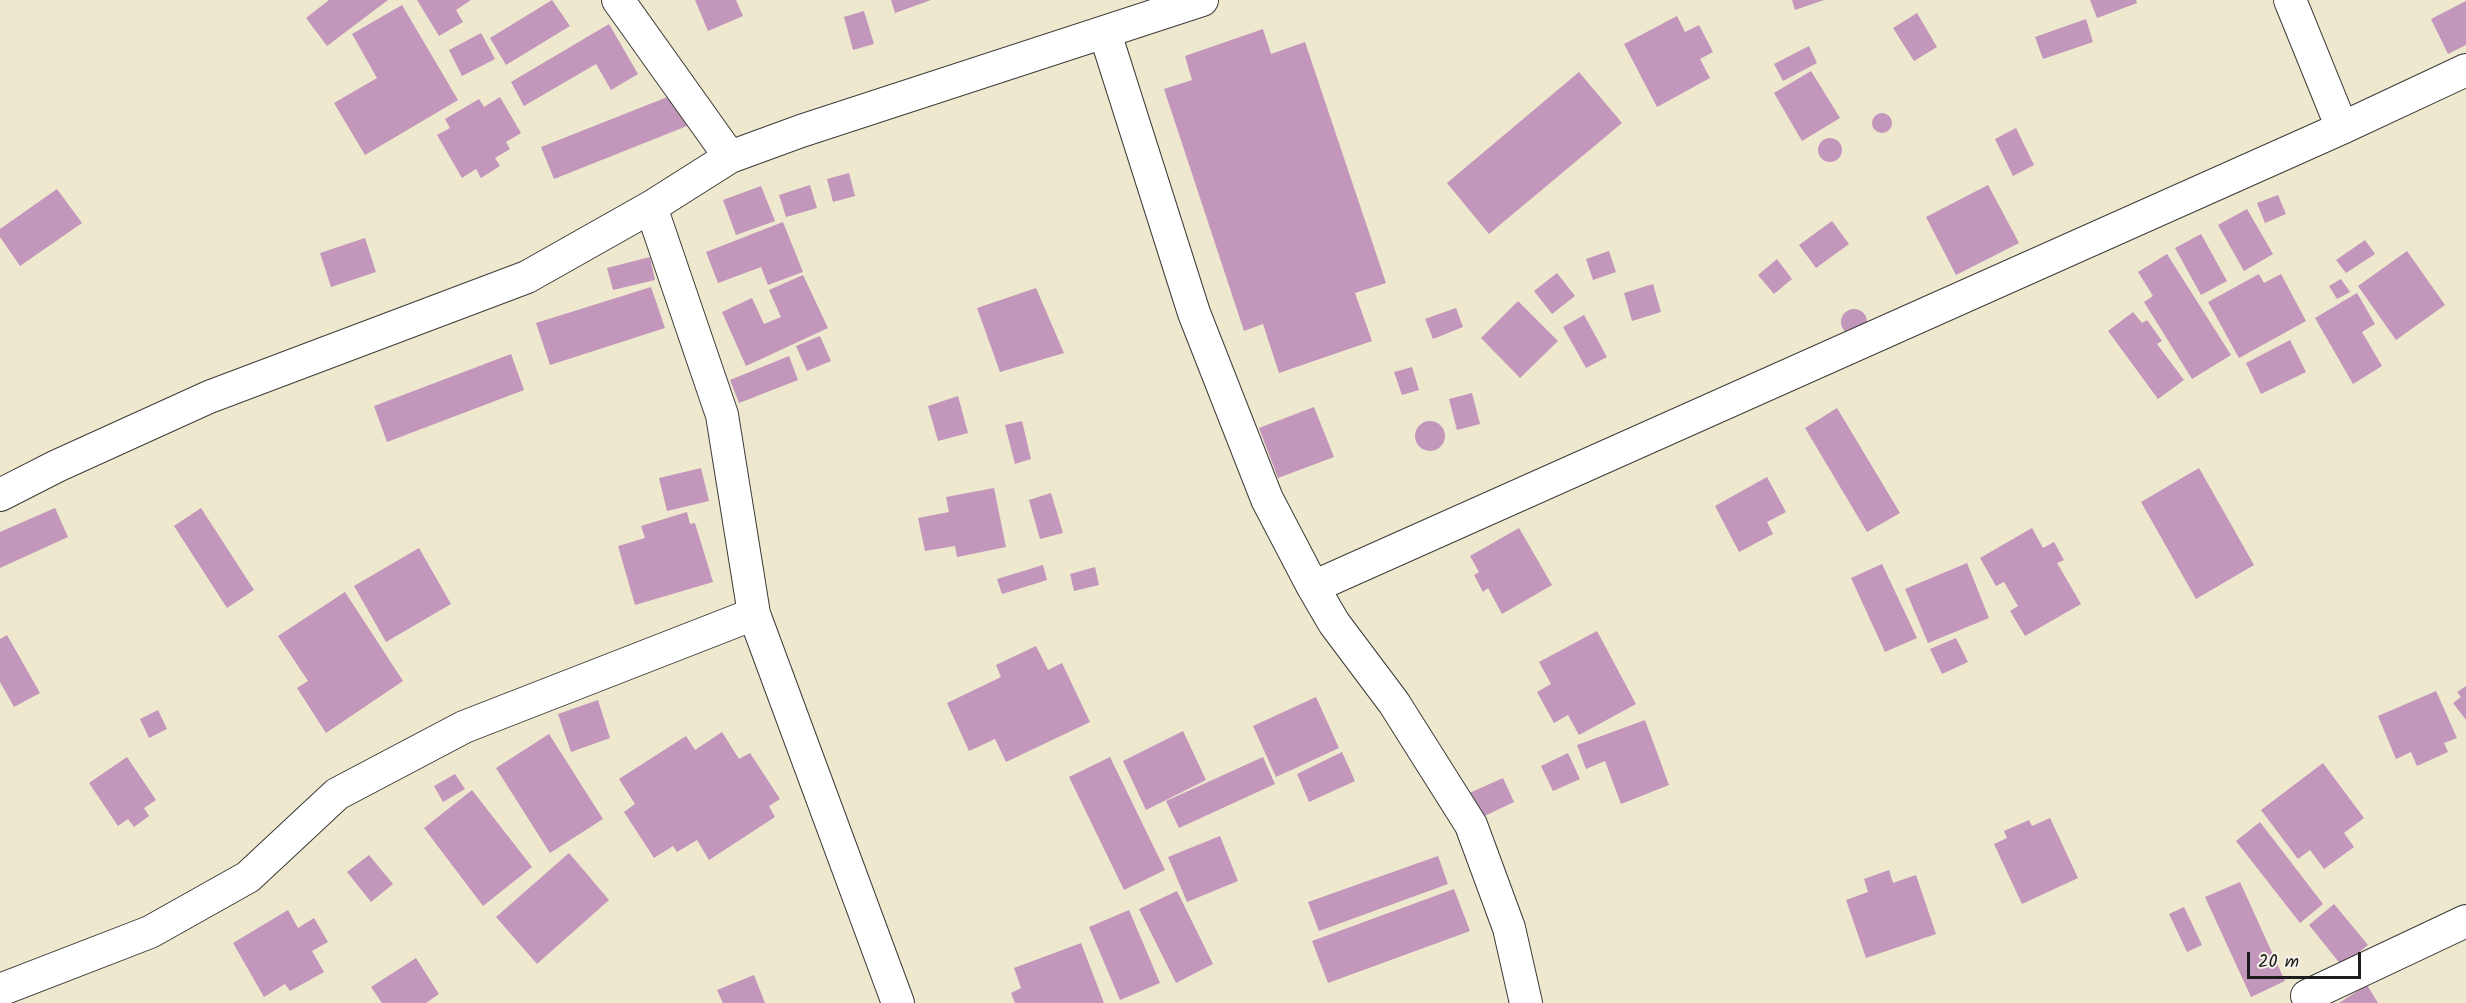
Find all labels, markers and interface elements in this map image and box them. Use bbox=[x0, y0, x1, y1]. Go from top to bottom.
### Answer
scale bar bbox=[2250, 940, 2364, 978]
text: 20 m bbox=[2258, 948, 2299, 977]

